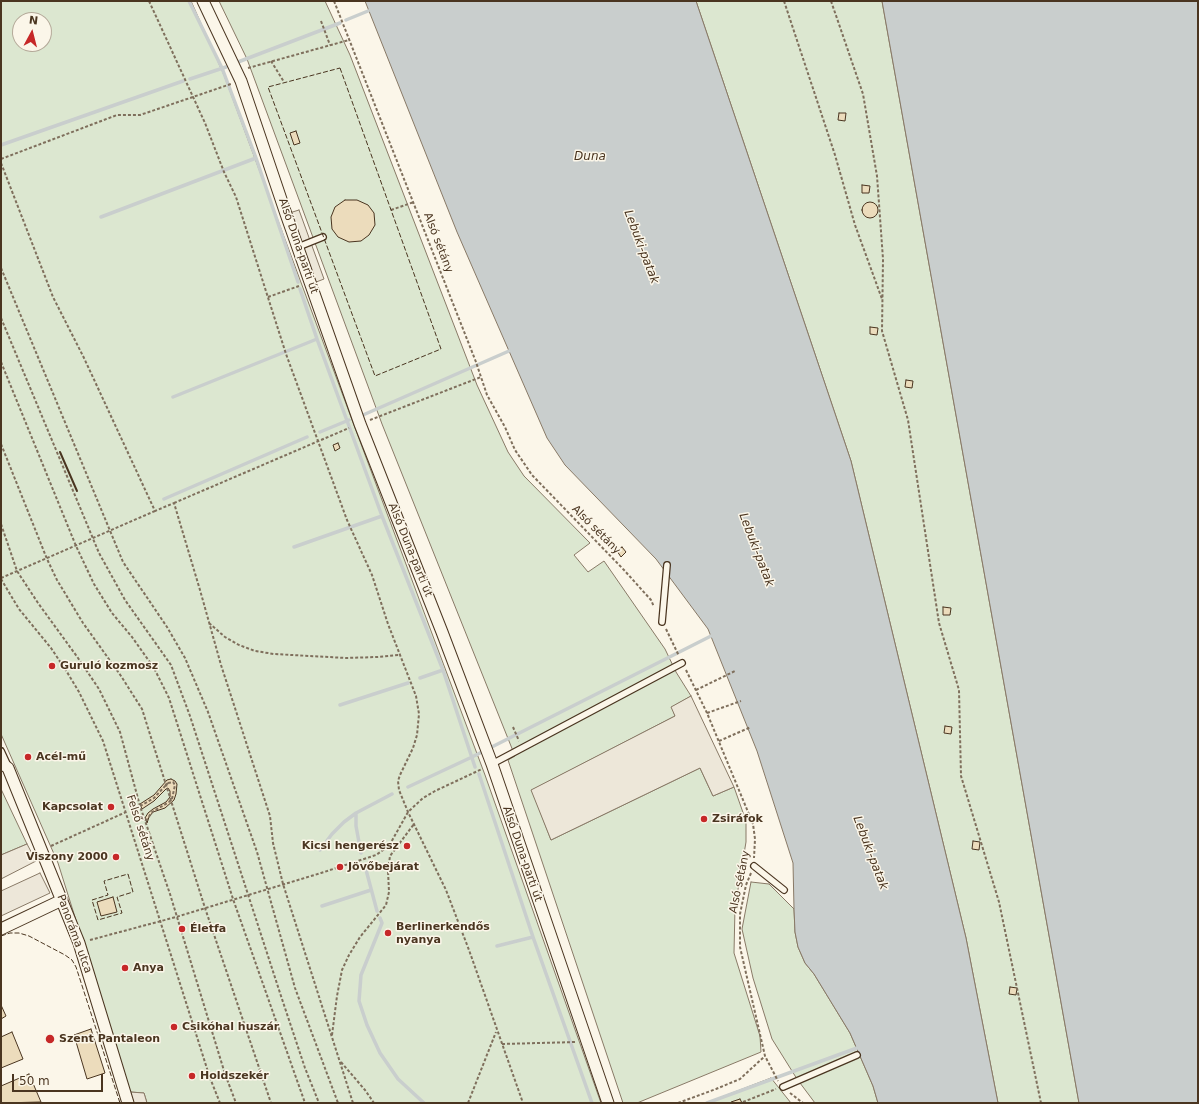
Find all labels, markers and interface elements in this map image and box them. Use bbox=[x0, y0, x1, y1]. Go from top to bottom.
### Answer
north arrow bbox=[12, 12, 52, 52]
text: N bbox=[28, 14, 39, 28]
water label: Duna bbox=[574, 150, 606, 164]
street label: Alsó Duna-parti út bbox=[275, 197, 321, 295]
water label: Lebuki-patak bbox=[620, 208, 662, 286]
street label: Alsó sétány bbox=[420, 211, 456, 275]
street label: Alsó Duna-parti út bbox=[385, 501, 435, 599]
street label: Alsó sétány bbox=[569, 503, 623, 557]
water label: Lebuki-patak bbox=[735, 511, 777, 589]
place label: Guruló kozmosz bbox=[60, 659, 158, 673]
marker: Guruló kozmosz bbox=[47, 661, 57, 671]
place label: Acél-mű bbox=[36, 750, 86, 764]
marker: Acél-mű bbox=[23, 752, 33, 762]
street label: Felső sétány bbox=[123, 793, 157, 863]
place label: Kapcsolat bbox=[42, 800, 103, 814]
marker: Kapcsolat bbox=[106, 802, 116, 812]
street label: Alsó Duna-parti út bbox=[499, 805, 545, 903]
place label: Zsiráfok bbox=[712, 812, 763, 826]
marker: Zsiráfok bbox=[699, 814, 709, 824]
water label: Lebuki-patak bbox=[849, 814, 891, 892]
place label: Kicsi hengerész bbox=[302, 839, 399, 853]
marker: Kicsi hengerész bbox=[402, 841, 412, 851]
place label: Viszony 2000 bbox=[26, 850, 108, 864]
street label: Alsó sétány bbox=[727, 850, 753, 914]
marker: Viszony 2000 bbox=[111, 852, 121, 862]
place label: Jövőbejárat bbox=[348, 860, 419, 874]
marker: Jövőbejárat bbox=[335, 862, 345, 872]
street label: Panoráma utca bbox=[54, 893, 94, 975]
place label: Berlinerkendős nyanya bbox=[396, 920, 490, 946]
place label: Életfa bbox=[190, 922, 226, 936]
marker: Életfa bbox=[177, 924, 187, 934]
marker: Berlinerkendős nyanya bbox=[383, 928, 393, 938]
place label: Anya bbox=[133, 961, 164, 975]
marker: Anya bbox=[120, 963, 130, 973]
place label: Csikóhal huszár bbox=[182, 1020, 279, 1034]
marker: Csikóhal huszár bbox=[169, 1022, 179, 1032]
place label: Szent Pantaleon bbox=[59, 1032, 160, 1046]
marker: Szent Pantaleon bbox=[44, 1033, 56, 1045]
scale bar bbox=[14, 1066, 105, 1092]
place label: Holdszekér bbox=[200, 1069, 269, 1083]
marker: Holdszekér bbox=[187, 1071, 197, 1081]
text: 50 m bbox=[19, 1074, 50, 1088]

